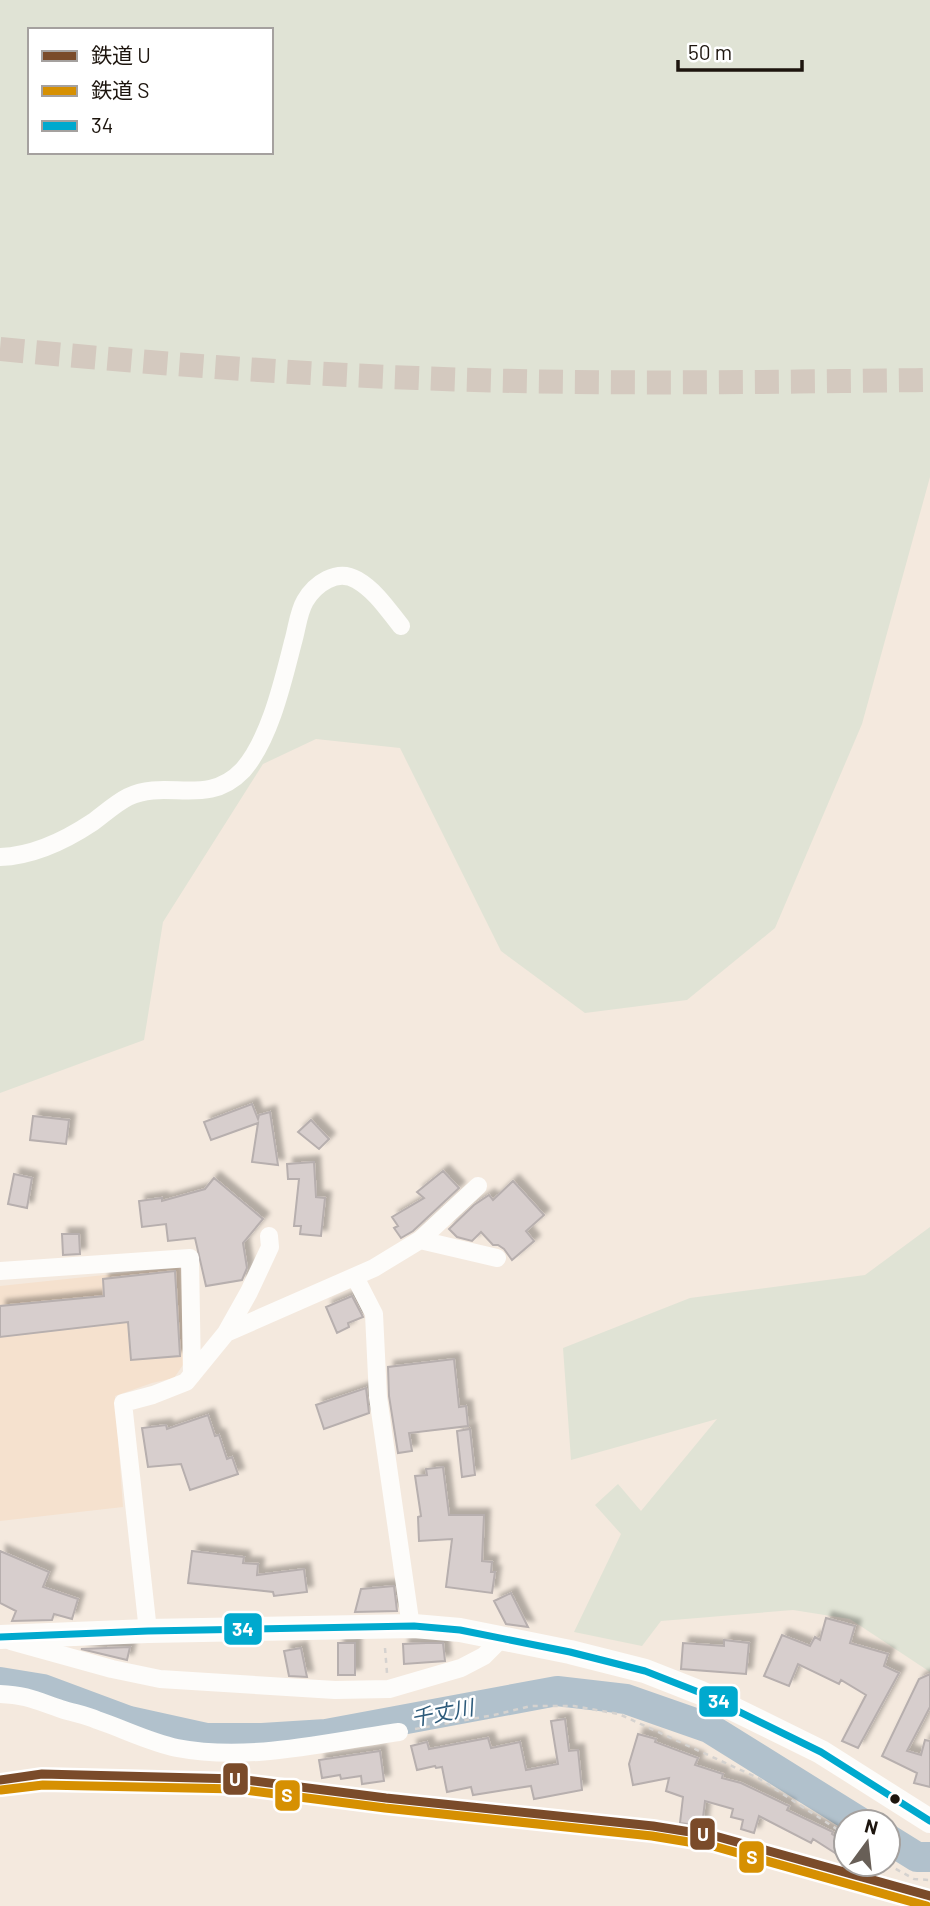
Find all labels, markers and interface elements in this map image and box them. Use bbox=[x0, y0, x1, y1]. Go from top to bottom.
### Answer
legend bbox=[28, 28, 273, 154]
scale bar bbox=[678, 28, 802, 72]
text: 50 m bbox=[688, 39, 732, 64]
text: 鉄道 U bbox=[91, 42, 151, 67]
text: 鉄道 S bbox=[91, 77, 149, 102]
text: 34 bbox=[91, 112, 113, 137]
line badge: 34 bbox=[223, 1612, 263, 1646]
text: 34 bbox=[232, 1617, 254, 1640]
line badge: 34 bbox=[698, 1685, 739, 1718]
text: 34 bbox=[708, 1689, 730, 1712]
water label: 千丈川 bbox=[409, 1693, 477, 1730]
line badge: U bbox=[222, 1762, 249, 1796]
text: U bbox=[229, 1767, 241, 1790]
line badge: S bbox=[274, 1779, 301, 1812]
text: S bbox=[281, 1783, 293, 1806]
unlabelled marker bbox=[888, 1792, 902, 1806]
north arrow bbox=[832, 1808, 902, 1878]
text: N bbox=[862, 1813, 881, 1839]
line badge: U bbox=[689, 1817, 716, 1851]
text: U bbox=[697, 1822, 709, 1845]
line badge: S bbox=[738, 1840, 765, 1874]
text: S bbox=[746, 1845, 758, 1868]

